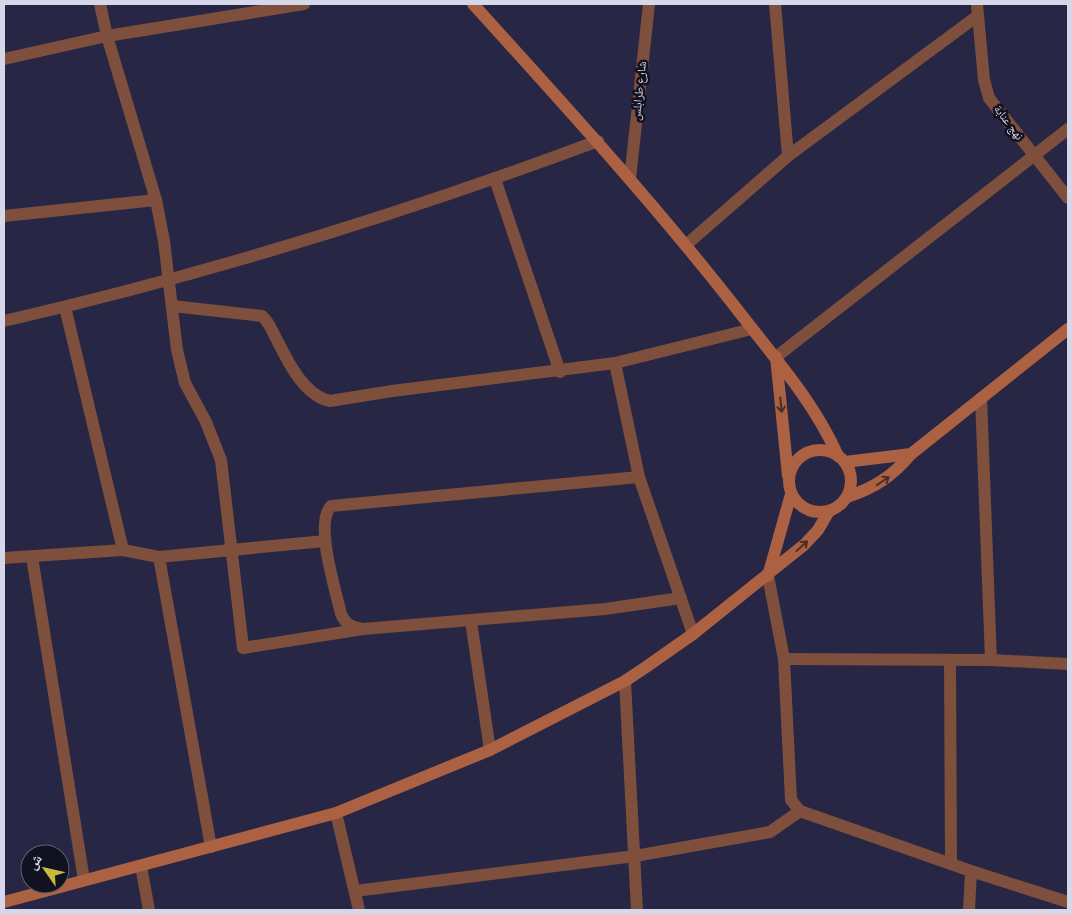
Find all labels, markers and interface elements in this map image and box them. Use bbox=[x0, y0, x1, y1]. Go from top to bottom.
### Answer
street label: شارع طرابلس bbox=[629, 60, 651, 122]
street label: نهج عنابة bbox=[990, 102, 1026, 144]
one-way arrow bbox=[776, 397, 786, 413]
one-way arrow bbox=[875, 475, 889, 485]
one-way arrow bbox=[796, 541, 809, 552]
north arrow bbox=[20, 844, 70, 894]
text: ش bbox=[24, 852, 47, 873]

